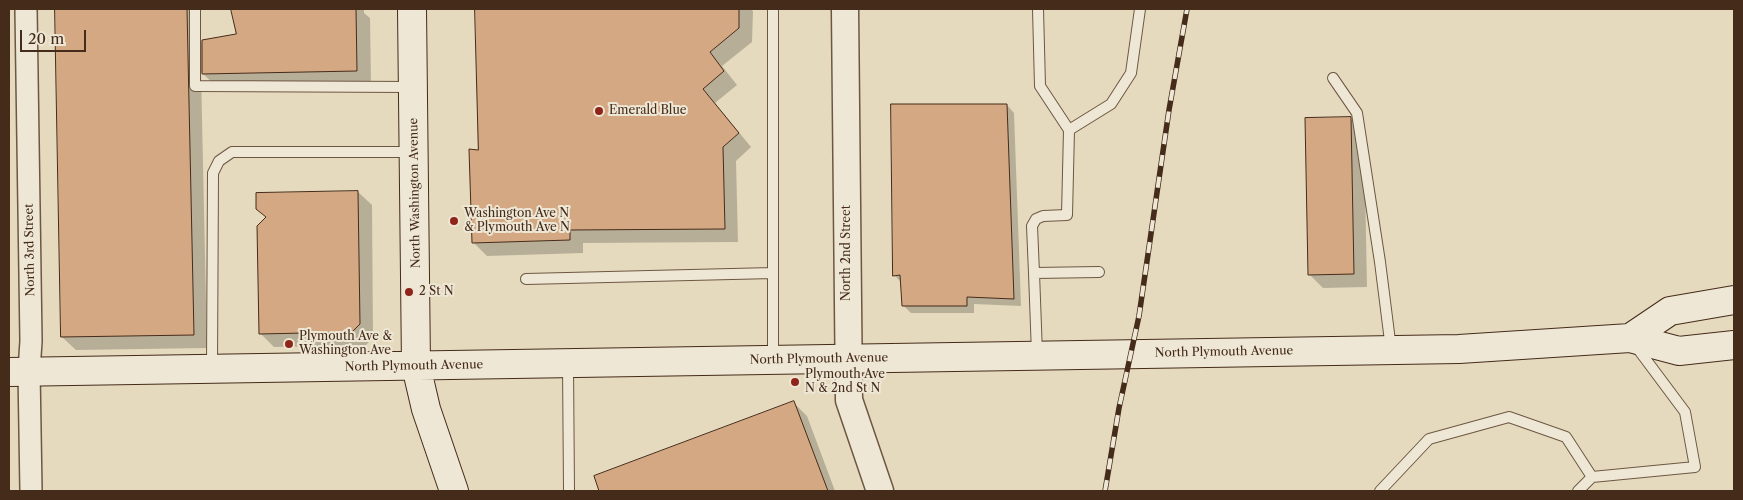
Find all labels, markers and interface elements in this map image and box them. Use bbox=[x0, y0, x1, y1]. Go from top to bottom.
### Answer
scale bar bbox=[22, 20, 89, 52]
text: 20 m bbox=[28, 29, 64, 48]
place label: Emerald Blue bbox=[609, 104, 687, 118]
marker: Emerald Blue bbox=[593, 105, 605, 117]
street label: North Washington Avenue bbox=[406, 118, 424, 268]
street label: North 3rd Street bbox=[22, 203, 38, 297]
street label: North 2nd Street bbox=[840, 205, 854, 301]
place label: Washington Ave N & Plymouth Ave N bbox=[464, 207, 570, 235]
marker: Washington Ave N & Plymouth Ave N bbox=[448, 215, 460, 227]
place label: 2 St N bbox=[419, 285, 454, 299]
marker: 2 St N bbox=[403, 286, 415, 298]
place label: Plymouth Ave & Washington Ave bbox=[299, 330, 392, 358]
marker: Plymouth Ave & Washington Ave bbox=[283, 338, 295, 350]
street label: North Plymouth Avenue bbox=[1155, 344, 1293, 360]
street label: North Plymouth Avenue bbox=[750, 351, 888, 367]
street label: North Plymouth Avenue bbox=[345, 358, 483, 374]
place label: Plymouth Ave N & 2nd St N bbox=[805, 368, 885, 396]
marker: Plymouth Ave N & 2nd St N bbox=[789, 376, 801, 388]

